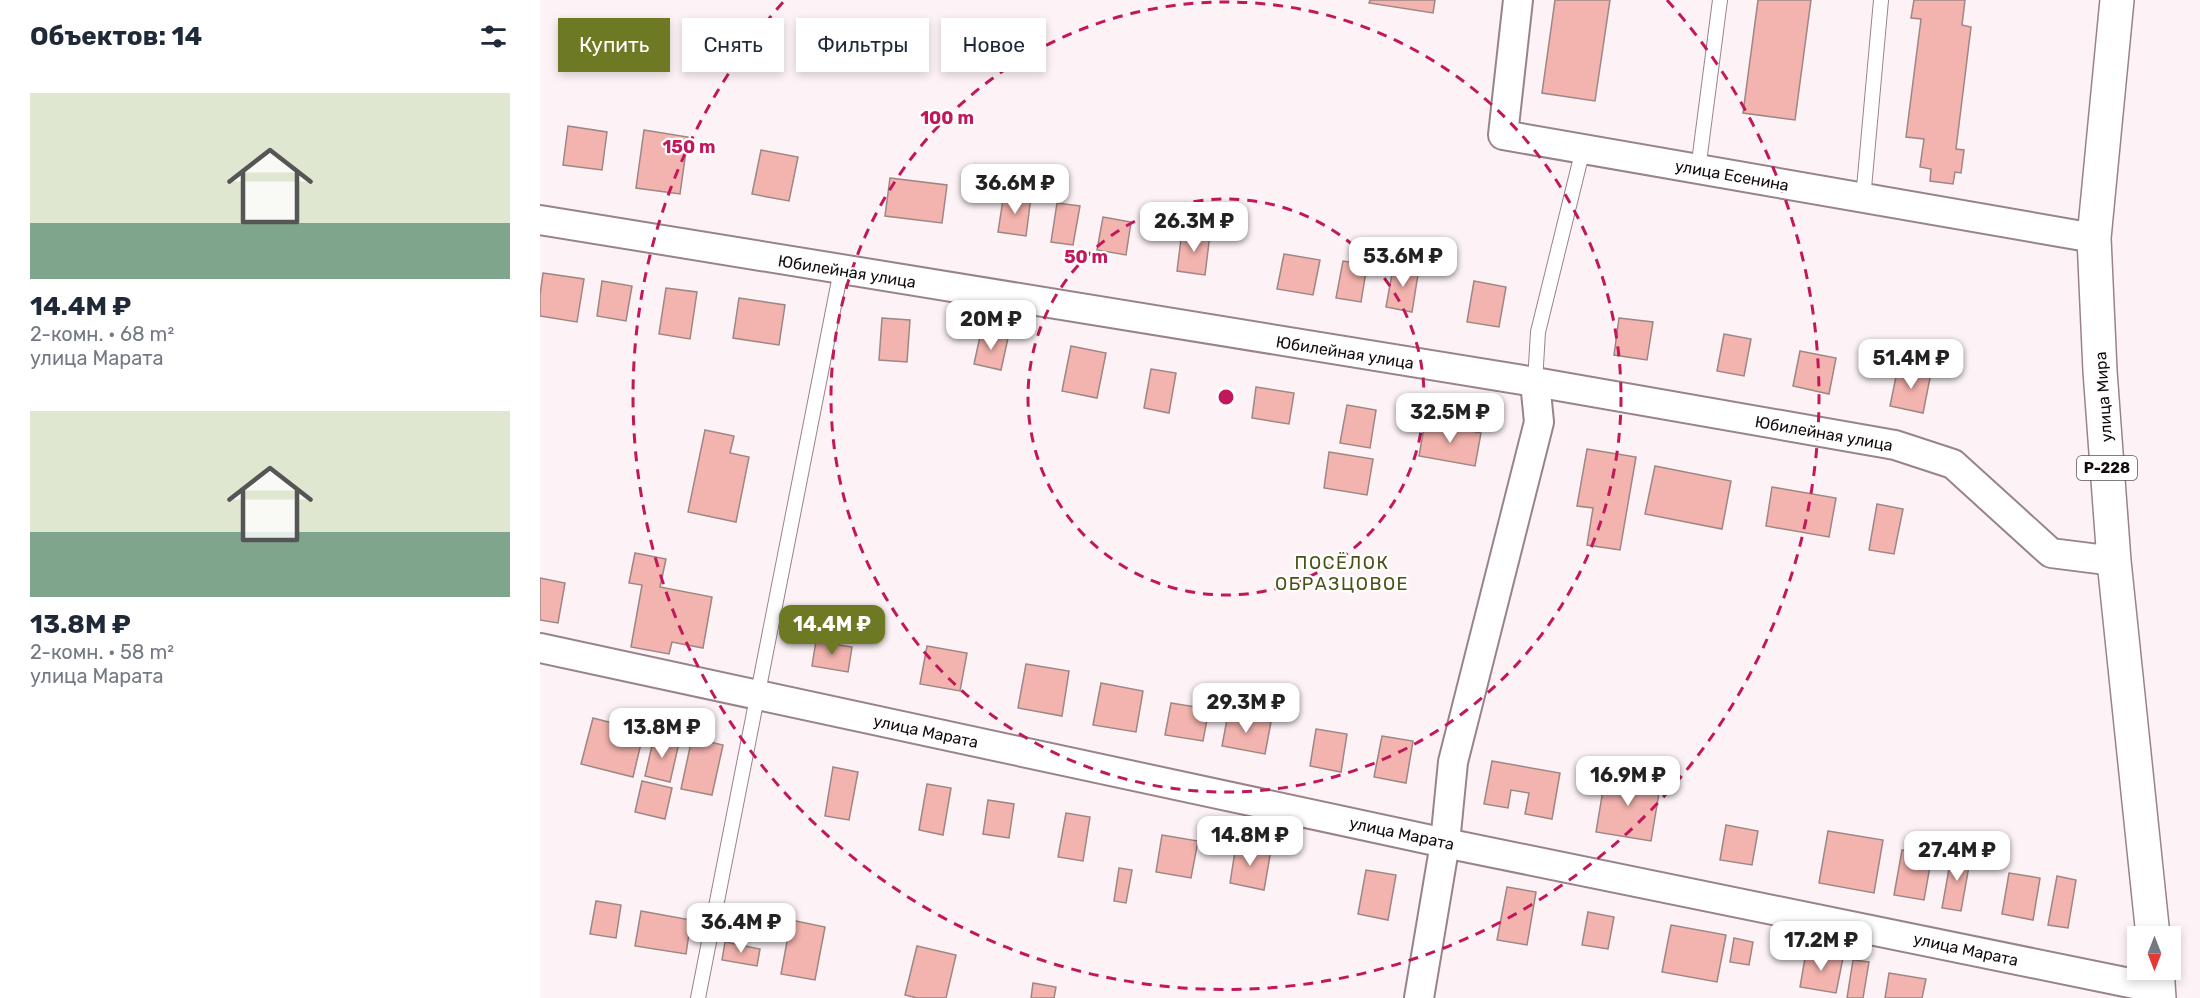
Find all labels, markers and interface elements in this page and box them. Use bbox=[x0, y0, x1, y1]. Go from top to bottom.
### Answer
chip: Купить bbox=[558, 18, 670, 72]
chip: Снять bbox=[682, 18, 784, 72]
chip: Фильтры bbox=[796, 18, 929, 72]
chip: Новое bbox=[941, 18, 1046, 72]
icon: filters bbox=[477, 20, 510, 53]
text: Объектов: 14 bbox=[30, 21, 202, 52]
text: 100 m bbox=[920, 107, 974, 129]
icon: home bbox=[216, 132, 324, 240]
text: 150 m bbox=[662, 136, 716, 158]
street label: улица Есенина bbox=[1673, 156, 1790, 195]
pin: 36.6M ₽ bbox=[960, 164, 1070, 215]
text: 36.6M ₽ bbox=[975, 171, 1055, 195]
pin: 26.3M ₽ bbox=[1139, 202, 1249, 253]
text: 26.3M ₽ bbox=[1154, 209, 1234, 233]
pin: 53.6M ₽ bbox=[1348, 237, 1458, 288]
text: 53.6M ₽ bbox=[1363, 244, 1443, 268]
text: 50 m bbox=[1064, 246, 1108, 268]
street label: Юбилейная улица bbox=[777, 251, 917, 292]
text: 14.4M ₽ bbox=[30, 291, 131, 322]
pin: 20M ₽ bbox=[949, 300, 1033, 351]
text: 20M ₽ bbox=[960, 307, 1022, 331]
text: 2-комн. · 68 m² bbox=[30, 322, 174, 346]
street label: Юбилейная улица bbox=[1275, 332, 1415, 373]
pin: 51.4M ₽ bbox=[1856, 339, 1966, 390]
text: улица Марата bbox=[30, 346, 164, 370]
text: 51.4M ₽ bbox=[1872, 346, 1950, 370]
street label: улица Мира bbox=[2091, 351, 2116, 443]
centre of rings bbox=[1216, 387, 1236, 407]
pin: 32.5M ₽ bbox=[1395, 393, 1505, 444]
text: 32.5M ₽ bbox=[1410, 400, 1490, 424]
street label: Юбилейная улица bbox=[1754, 412, 1894, 455]
icon: home bbox=[216, 450, 324, 558]
road number: Р-228 bbox=[2077, 456, 2137, 480]
district label: ПОСЁЛОК ОБРАЗЦОВОЕ bbox=[1275, 552, 1409, 595]
pin: 14.4M ₽ bbox=[777, 605, 887, 656]
text: 13.8M ₽ bbox=[30, 609, 131, 640]
text: 14.4M ₽ bbox=[793, 612, 871, 636]
text: 2-комн. · 58 m² bbox=[30, 640, 174, 664]
text: улица Марата bbox=[30, 664, 164, 688]
pin: 29.3M ₽ bbox=[1191, 683, 1301, 734]
text: 29.3M ₽ bbox=[1207, 690, 1285, 714]
pin: 13.8M ₽ bbox=[607, 708, 717, 759]
street label: улица Марата bbox=[872, 711, 980, 752]
text: 13.8M ₽ bbox=[623, 715, 701, 739]
pin: 16.9M ₽ bbox=[1573, 756, 1683, 807]
text: 16.9M ₽ bbox=[1590, 763, 1666, 787]
street label: улица Марата bbox=[1348, 813, 1456, 854]
pin: 14.8M ₽ bbox=[1195, 816, 1305, 867]
text: 14.8M ₽ bbox=[1211, 823, 1289, 847]
pin: 27.4M ₽ bbox=[1902, 831, 2012, 882]
text: 27.4M ₽ bbox=[1918, 838, 1996, 862]
pin: 36.4M ₽ bbox=[686, 903, 796, 954]
text: 36.4M ₽ bbox=[701, 910, 781, 934]
pin: 17.2M ₽ bbox=[1766, 921, 1876, 972]
north arrow bbox=[2127, 926, 2181, 980]
map controls bbox=[2127, 926, 2181, 980]
text: 17.2M ₽ bbox=[1784, 928, 1858, 952]
street label: улица Марата bbox=[1912, 929, 2020, 970]

